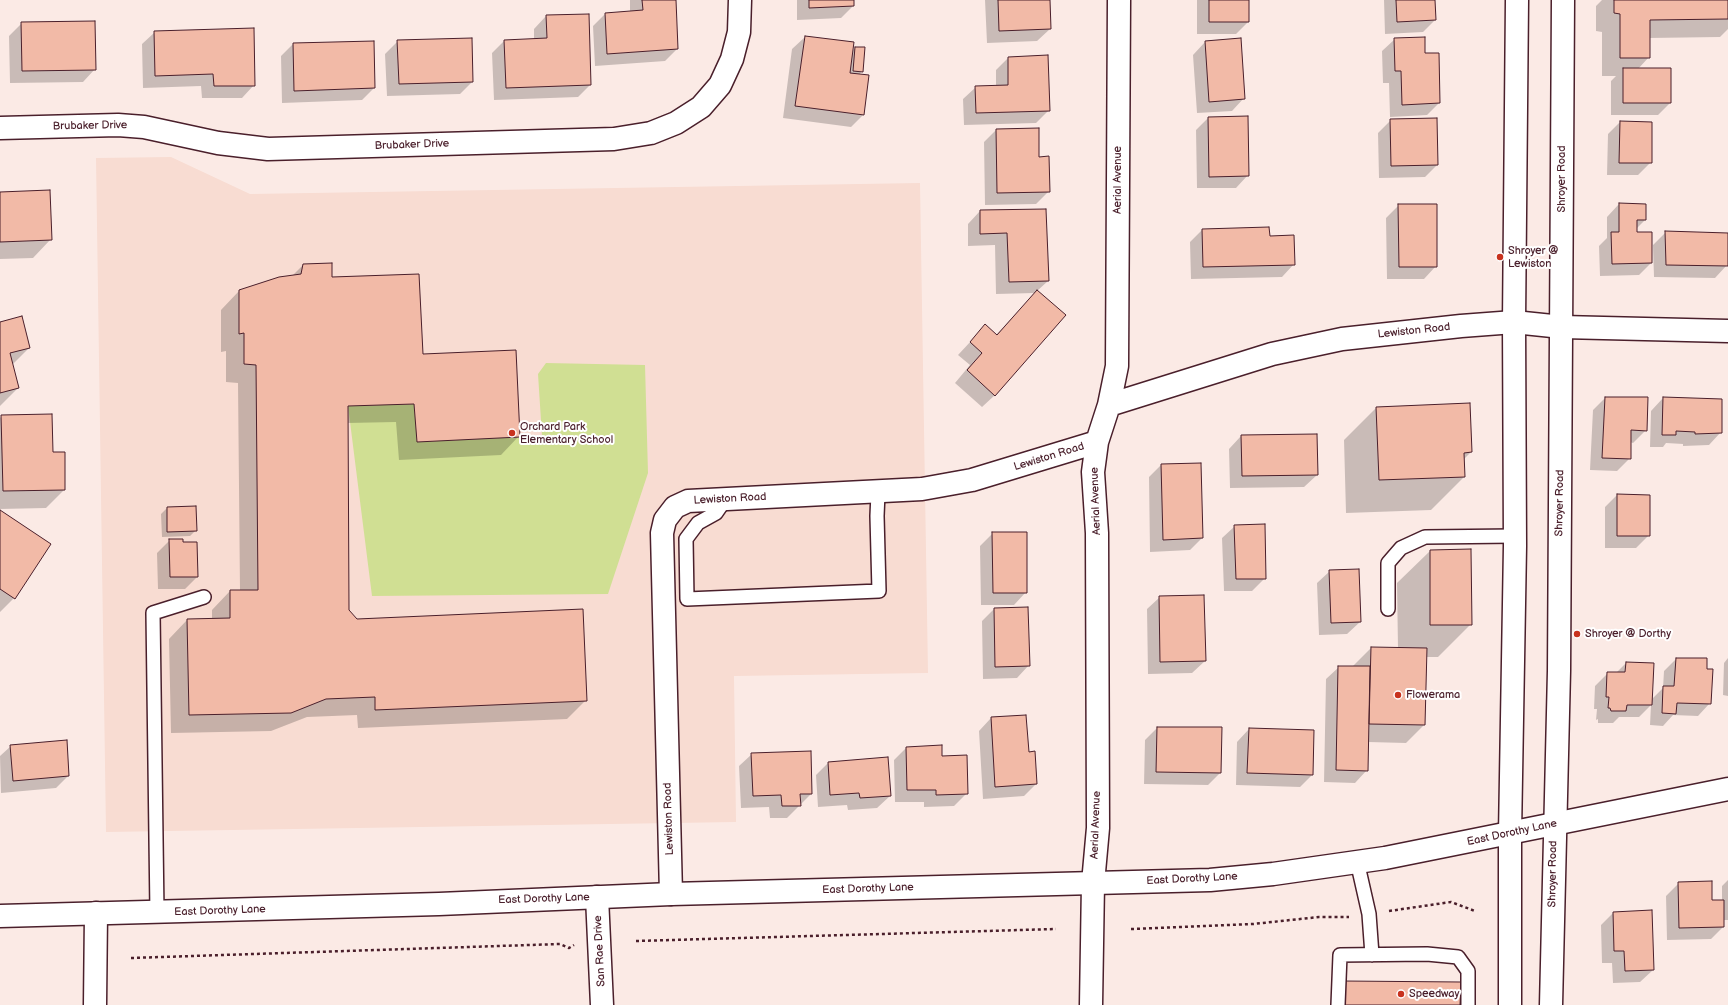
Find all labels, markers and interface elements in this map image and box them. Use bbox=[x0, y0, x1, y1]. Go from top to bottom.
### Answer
street label: Brubaker Drive bbox=[53, 119, 127, 133]
street label: Brubaker Drive bbox=[375, 137, 449, 153]
street label: Aerial Avenue bbox=[1111, 146, 1125, 214]
street label: Shroyer Road bbox=[1555, 146, 1569, 212]
place label: Shroyer @ Lewiston bbox=[1508, 244, 1559, 270]
marker: Shroyer @ Lewiston bbox=[1495, 252, 1505, 262]
street label: Lewiston Road bbox=[1377, 321, 1451, 341]
place label: Orchard Park Elementary School bbox=[520, 420, 613, 446]
marker: Orchard Park Elementary School bbox=[507, 428, 517, 438]
street label: Lewiston Road bbox=[1012, 440, 1086, 474]
street label: Aerial Avenue bbox=[1088, 467, 1104, 535]
street label: Shroyer Road bbox=[1553, 469, 1567, 537]
street label: Lewiston Road bbox=[693, 490, 767, 508]
place label: Shroyer @ Dorthy bbox=[1585, 627, 1671, 641]
marker: Shroyer @ Dorthy bbox=[1572, 629, 1582, 639]
place label: Flowerama bbox=[1406, 688, 1460, 702]
marker: Flowerama bbox=[1393, 690, 1403, 700]
street label: Lewiston Road bbox=[661, 782, 677, 856]
street label: Aerial Avenue bbox=[1088, 791, 1104, 859]
street label: East Dorothy Lane bbox=[1466, 817, 1558, 849]
street label: Shroyer Road bbox=[1546, 840, 1560, 908]
street label: East Dorothy Lane bbox=[1146, 870, 1238, 888]
street label: East Dorothy Lane bbox=[822, 881, 914, 897]
street label: East Dorothy Lane bbox=[498, 891, 590, 907]
street label: East Dorothy Lane bbox=[174, 903, 266, 919]
street label: San Rae Drive bbox=[592, 915, 608, 987]
place label: Speedway bbox=[1409, 987, 1459, 1001]
marker: Speedway bbox=[1396, 989, 1406, 999]

